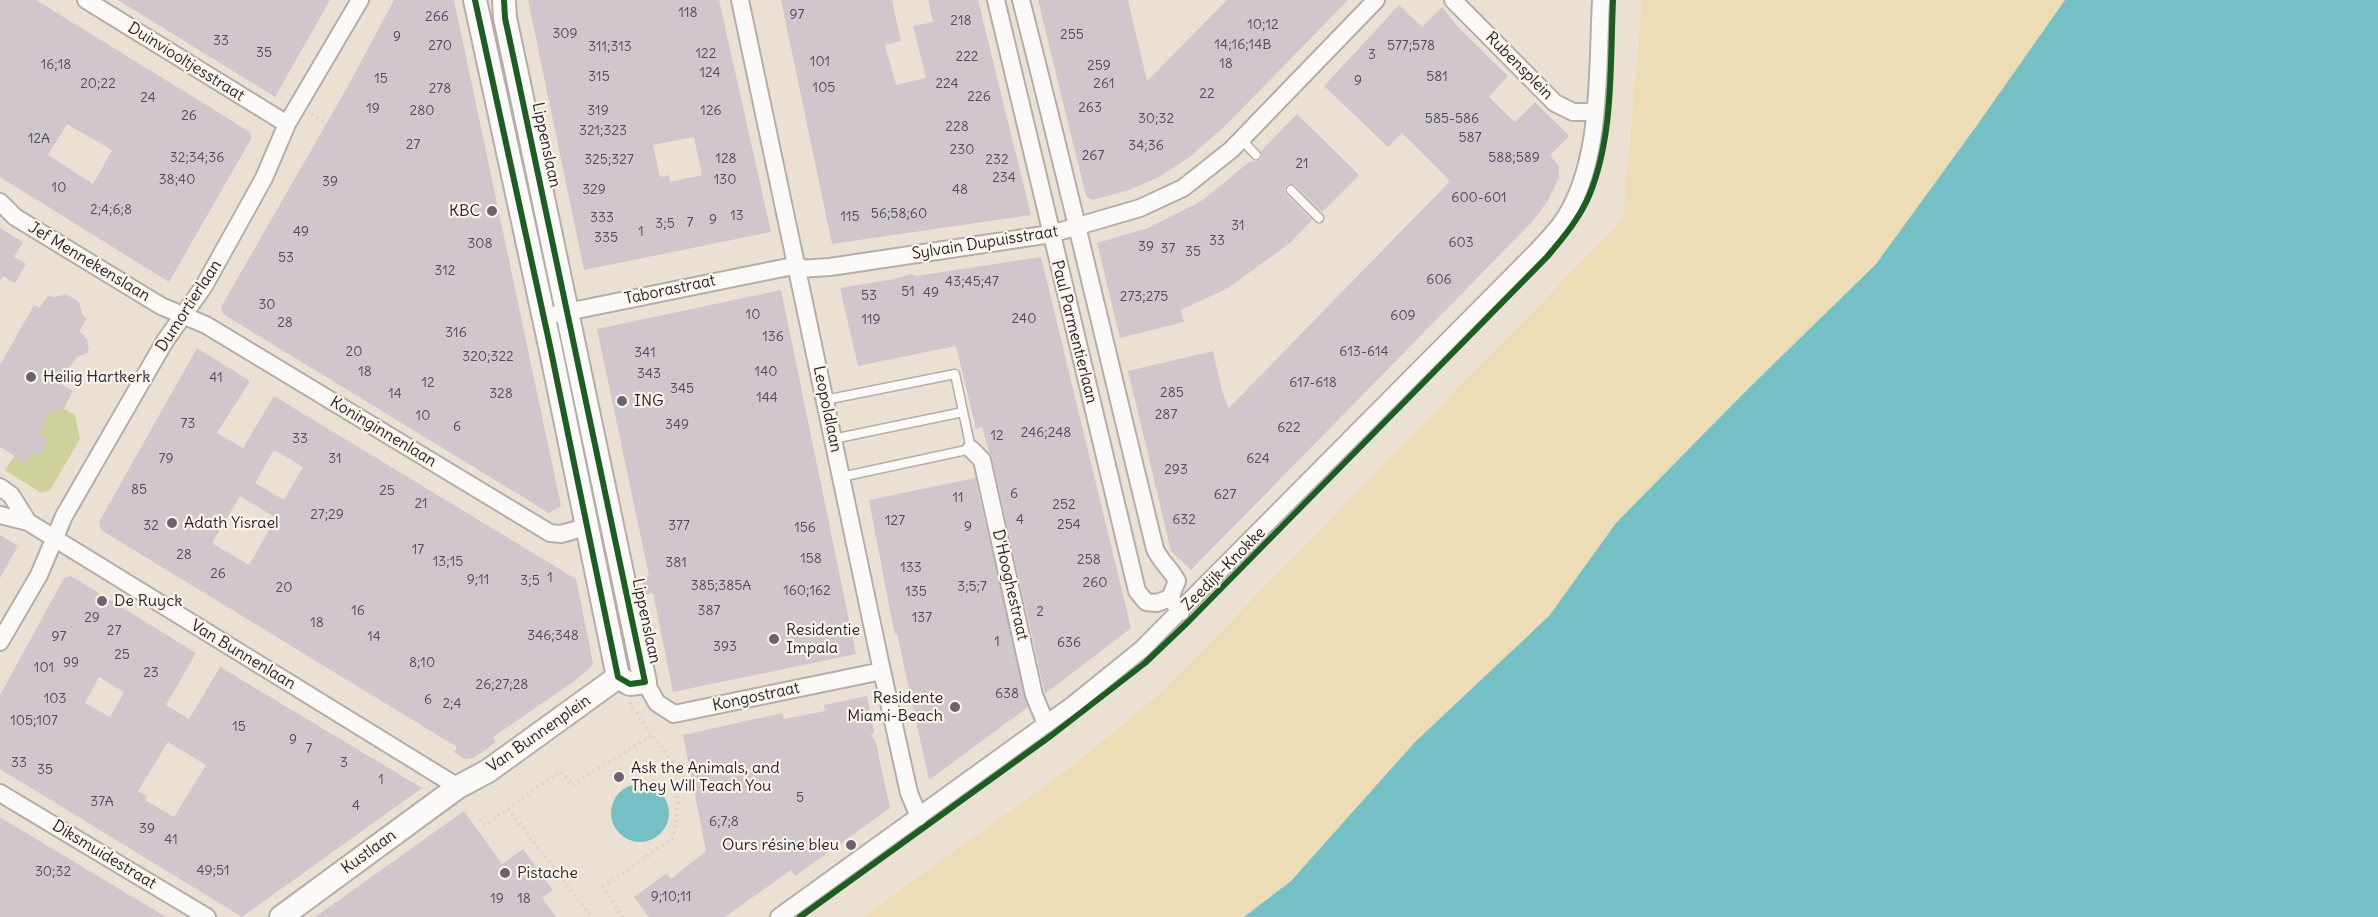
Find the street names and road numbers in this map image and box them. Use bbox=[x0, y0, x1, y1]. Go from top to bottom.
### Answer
street label: Duinviooltjesstraat bbox=[124, 18, 248, 106]
street label: Rubensplein bbox=[1481, 28, 1557, 104]
street label: Lippenslaan bbox=[528, 101, 564, 189]
street label: Jef Mennekenslaan bbox=[25, 218, 153, 306]
street label: Sylvain Dupuisstraat bbox=[911, 222, 1059, 264]
street label: Dumortierlaan bbox=[152, 257, 226, 355]
street label: Paul Parmentierlaan bbox=[1047, 258, 1101, 406]
street label: Taborastraat bbox=[623, 271, 717, 309]
street label: Leopoldlaan bbox=[808, 364, 846, 454]
street label: Koninginnenlaan bbox=[326, 393, 440, 471]
street label: Zeedijk-Knokke bbox=[1178, 523, 1270, 615]
street label: D'Hooghestraat bbox=[988, 528, 1032, 642]
street label: Lippenslaan bbox=[628, 577, 664, 665]
street label: Van Bunnenlaan bbox=[187, 616, 299, 694]
street label: Kongostraat bbox=[711, 678, 801, 716]
street label: Van Bunnenplein bbox=[484, 691, 594, 777]
street label: Diksmuidestraat bbox=[49, 816, 159, 894]
street label: Kustlaan bbox=[338, 826, 400, 878]

